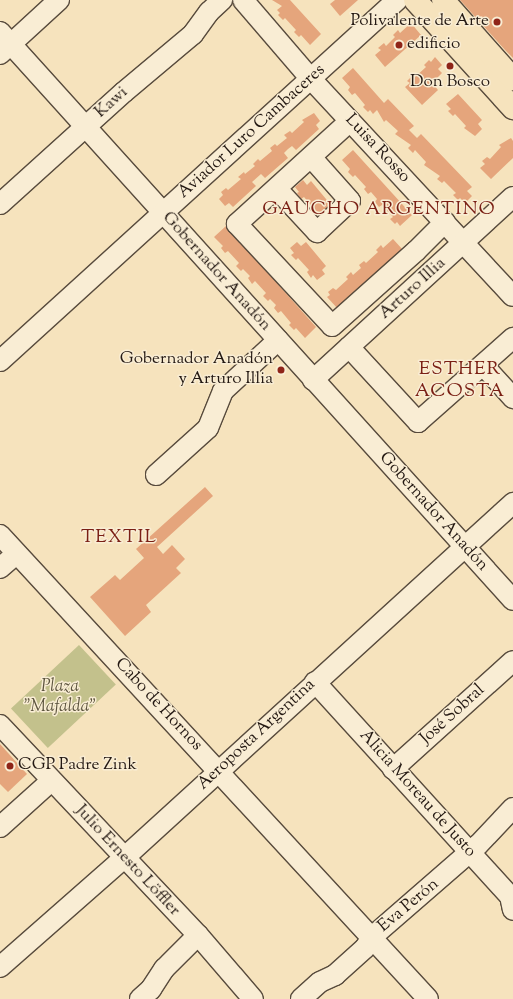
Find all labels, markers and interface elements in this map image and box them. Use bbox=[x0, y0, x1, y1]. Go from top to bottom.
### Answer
place label: Polivalente de Arte bbox=[350, 12, 489, 32]
marker: Polivalente de Arte bbox=[492, 17, 502, 27]
place label: edificio bbox=[407, 35, 460, 55]
marker: edificio bbox=[394, 40, 404, 50]
street label: Aviador Luro Cambaceres bbox=[174, 61, 330, 203]
marker: Don Bosco bbox=[445, 61, 455, 71]
place label: Don Bosco bbox=[410, 73, 490, 93]
street label: Kawi bbox=[91, 83, 133, 123]
street label: Luisa Rosso bbox=[340, 110, 414, 188]
district label: GAUCHO ARGENTINO bbox=[262, 199, 496, 221]
street label: Gobernador Anadón bbox=[157, 208, 275, 336]
street label: Arturo Illia bbox=[376, 254, 450, 324]
place label: Gobernador Anadón y Arturo Illia bbox=[120, 350, 273, 390]
district label: ESTHER ACOSTA bbox=[415, 359, 505, 403]
marker: Gobernador Anadón y Arturo Illia bbox=[276, 365, 286, 375]
street label: Gobernador Anadón bbox=[374, 448, 492, 576]
district label: TEXTIL bbox=[81, 527, 157, 549]
street label: Cabo de Hornos bbox=[110, 654, 206, 756]
street label: Aeroposta Argentina bbox=[194, 675, 320, 795]
park label: Plaza "Mafalda" bbox=[24, 678, 96, 718]
street label: José Sobral bbox=[416, 681, 490, 749]
street label: Alicia Moreau de Justo bbox=[354, 726, 480, 862]
place label: CGP Padre Zink bbox=[18, 756, 137, 776]
marker: CGP Padre Zink bbox=[5, 761, 15, 771]
street label: Julio Ernesto Löffler bbox=[70, 801, 184, 921]
street label: Eva Perón bbox=[374, 875, 444, 937]

